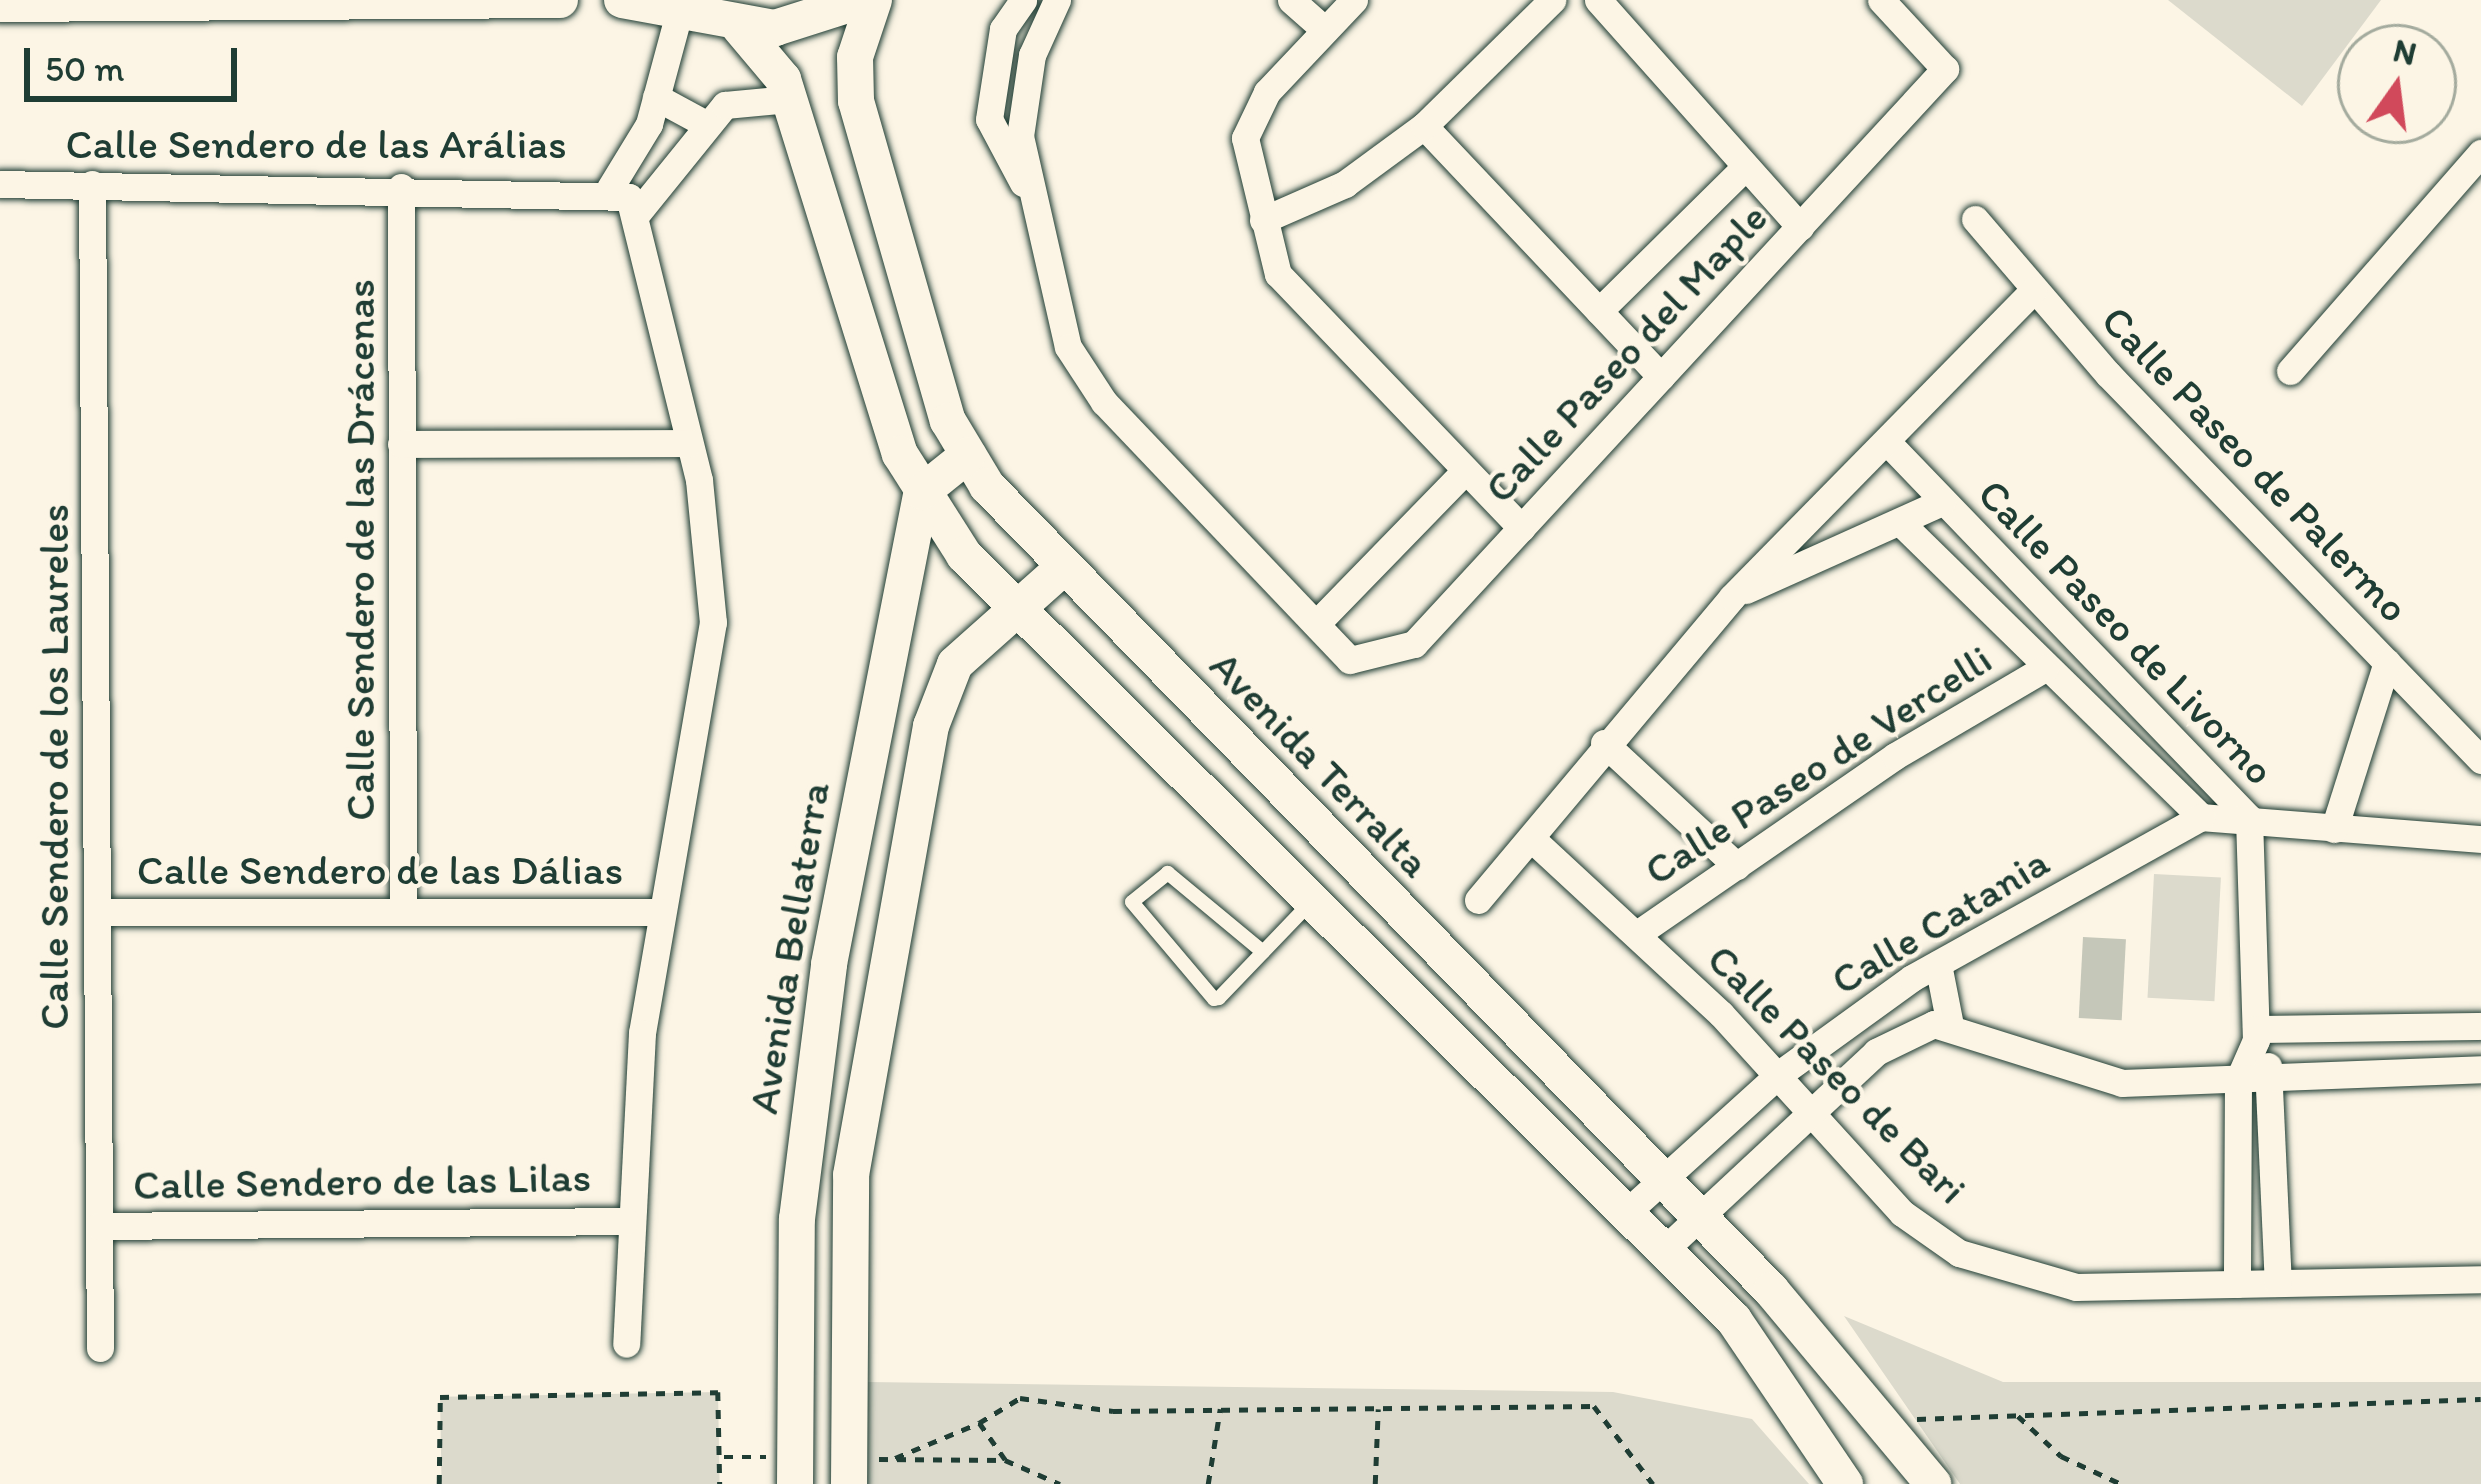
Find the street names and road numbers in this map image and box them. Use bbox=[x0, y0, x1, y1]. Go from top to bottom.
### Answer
street label: Calle Sendero de las Arálias bbox=[65, 119, 567, 169]
street label: Calle Paseo del Maple bbox=[1475, 193, 1777, 513]
street label: Calle Sendero de las Drácenas bbox=[335, 279, 385, 821]
street label: Calle Paseo de Palermo bbox=[2092, 296, 2418, 632]
street label: Calle Paseo de Livorno bbox=[1968, 470, 2284, 794]
street label: Calle Sendero de los Laureles bbox=[29, 503, 79, 1031]
street label: Calle Paseo de Vercelli bbox=[1636, 634, 2000, 896]
street label: Avenida Terralta bbox=[1199, 640, 1441, 888]
street label: Avenida Bellaterra bbox=[738, 779, 840, 1117]
street label: Calle Catania bbox=[1823, 837, 2057, 1005]
street label: Calle Sendero de las Dálias bbox=[137, 845, 623, 895]
street label: Calle Paseo de Bari bbox=[1697, 934, 1977, 1214]
street label: Calle Sendero de las Lilas bbox=[133, 1152, 591, 1210]

